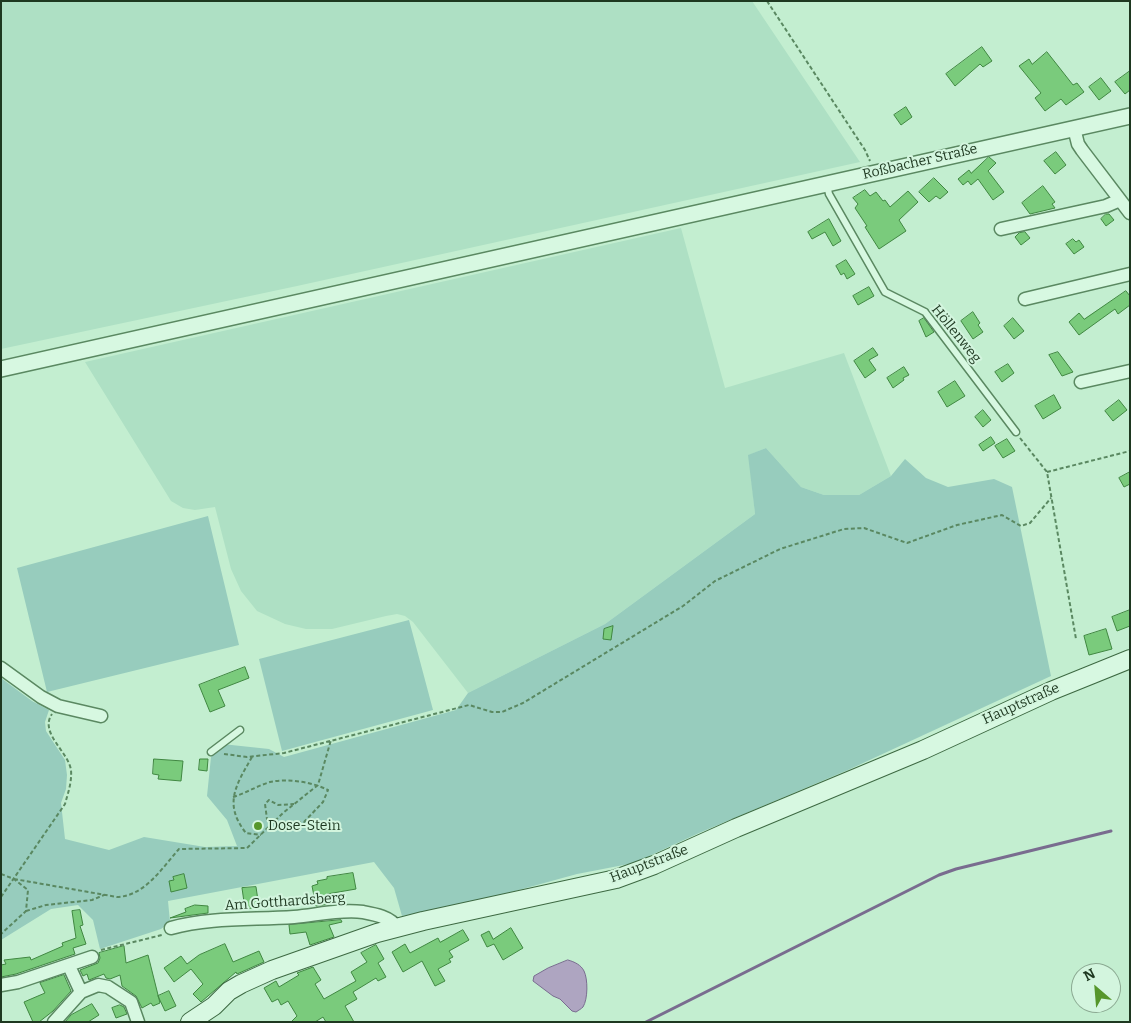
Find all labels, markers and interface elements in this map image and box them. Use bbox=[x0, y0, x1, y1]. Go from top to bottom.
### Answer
street label: Roßbacher Straße bbox=[861, 141, 979, 183]
street label: Höllenweg bbox=[928, 302, 984, 366]
street label: Hauptstraße bbox=[980, 680, 1062, 728]
place label: Dose-Stein bbox=[268, 818, 341, 834]
marker: Dose-Stein bbox=[252, 820, 264, 832]
street label: Hauptstraße bbox=[608, 841, 690, 887]
street label: Am Gotthardsberg bbox=[224, 889, 346, 915]
north arrow bbox=[1071, 963, 1121, 1013]
text: N bbox=[1081, 965, 1098, 985]

